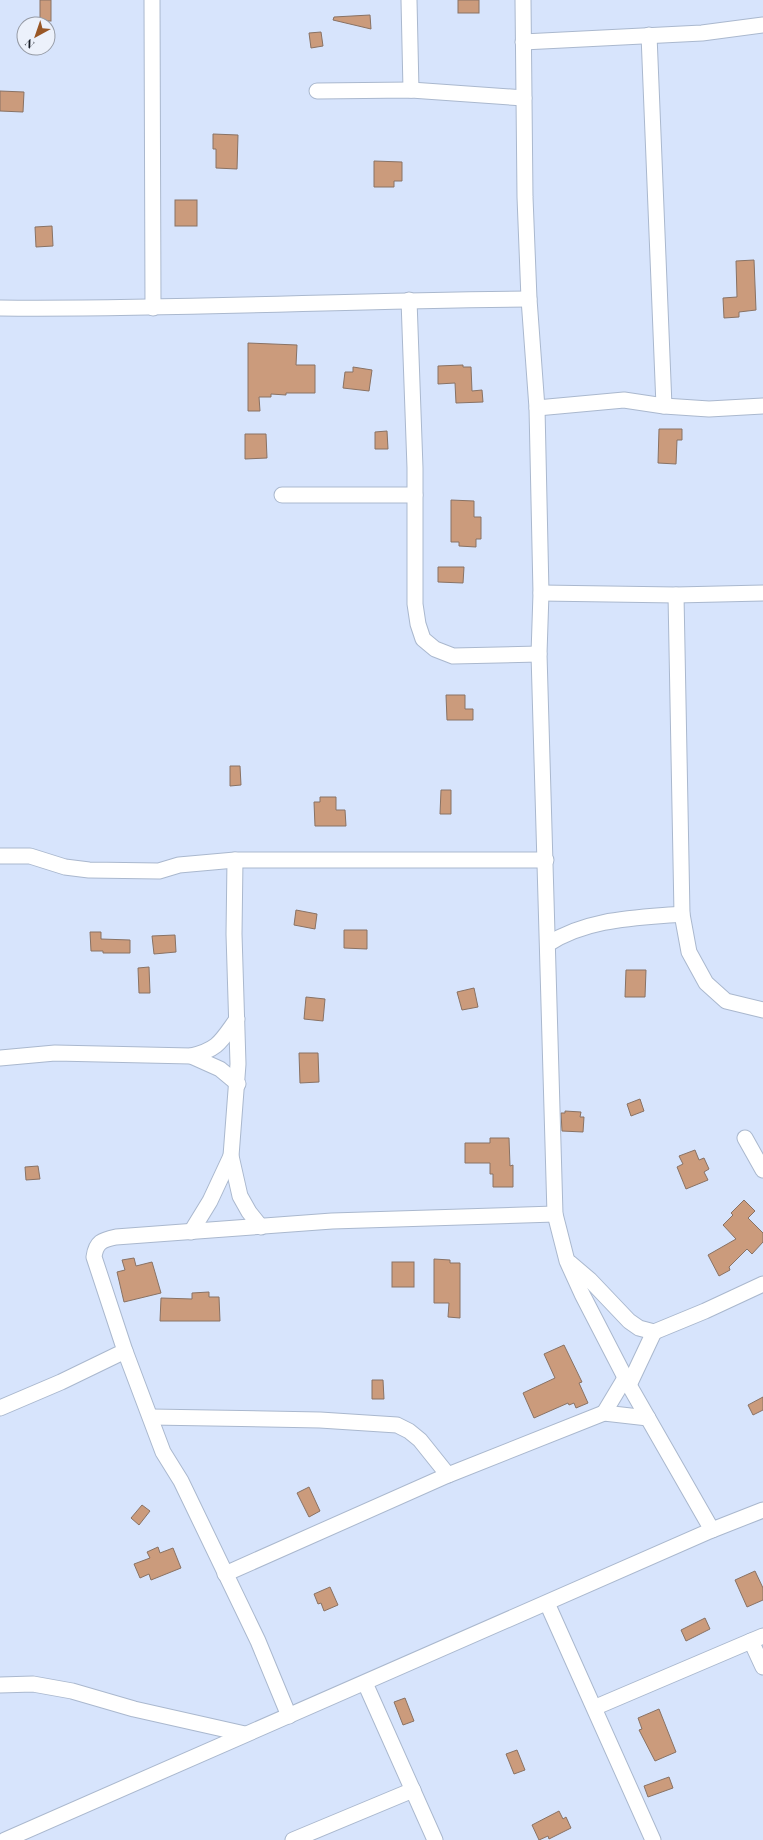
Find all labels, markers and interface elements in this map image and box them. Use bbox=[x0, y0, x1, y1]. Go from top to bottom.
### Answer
north arrow bbox=[16, 16, 56, 56]
text: N bbox=[21, 36, 37, 52]

